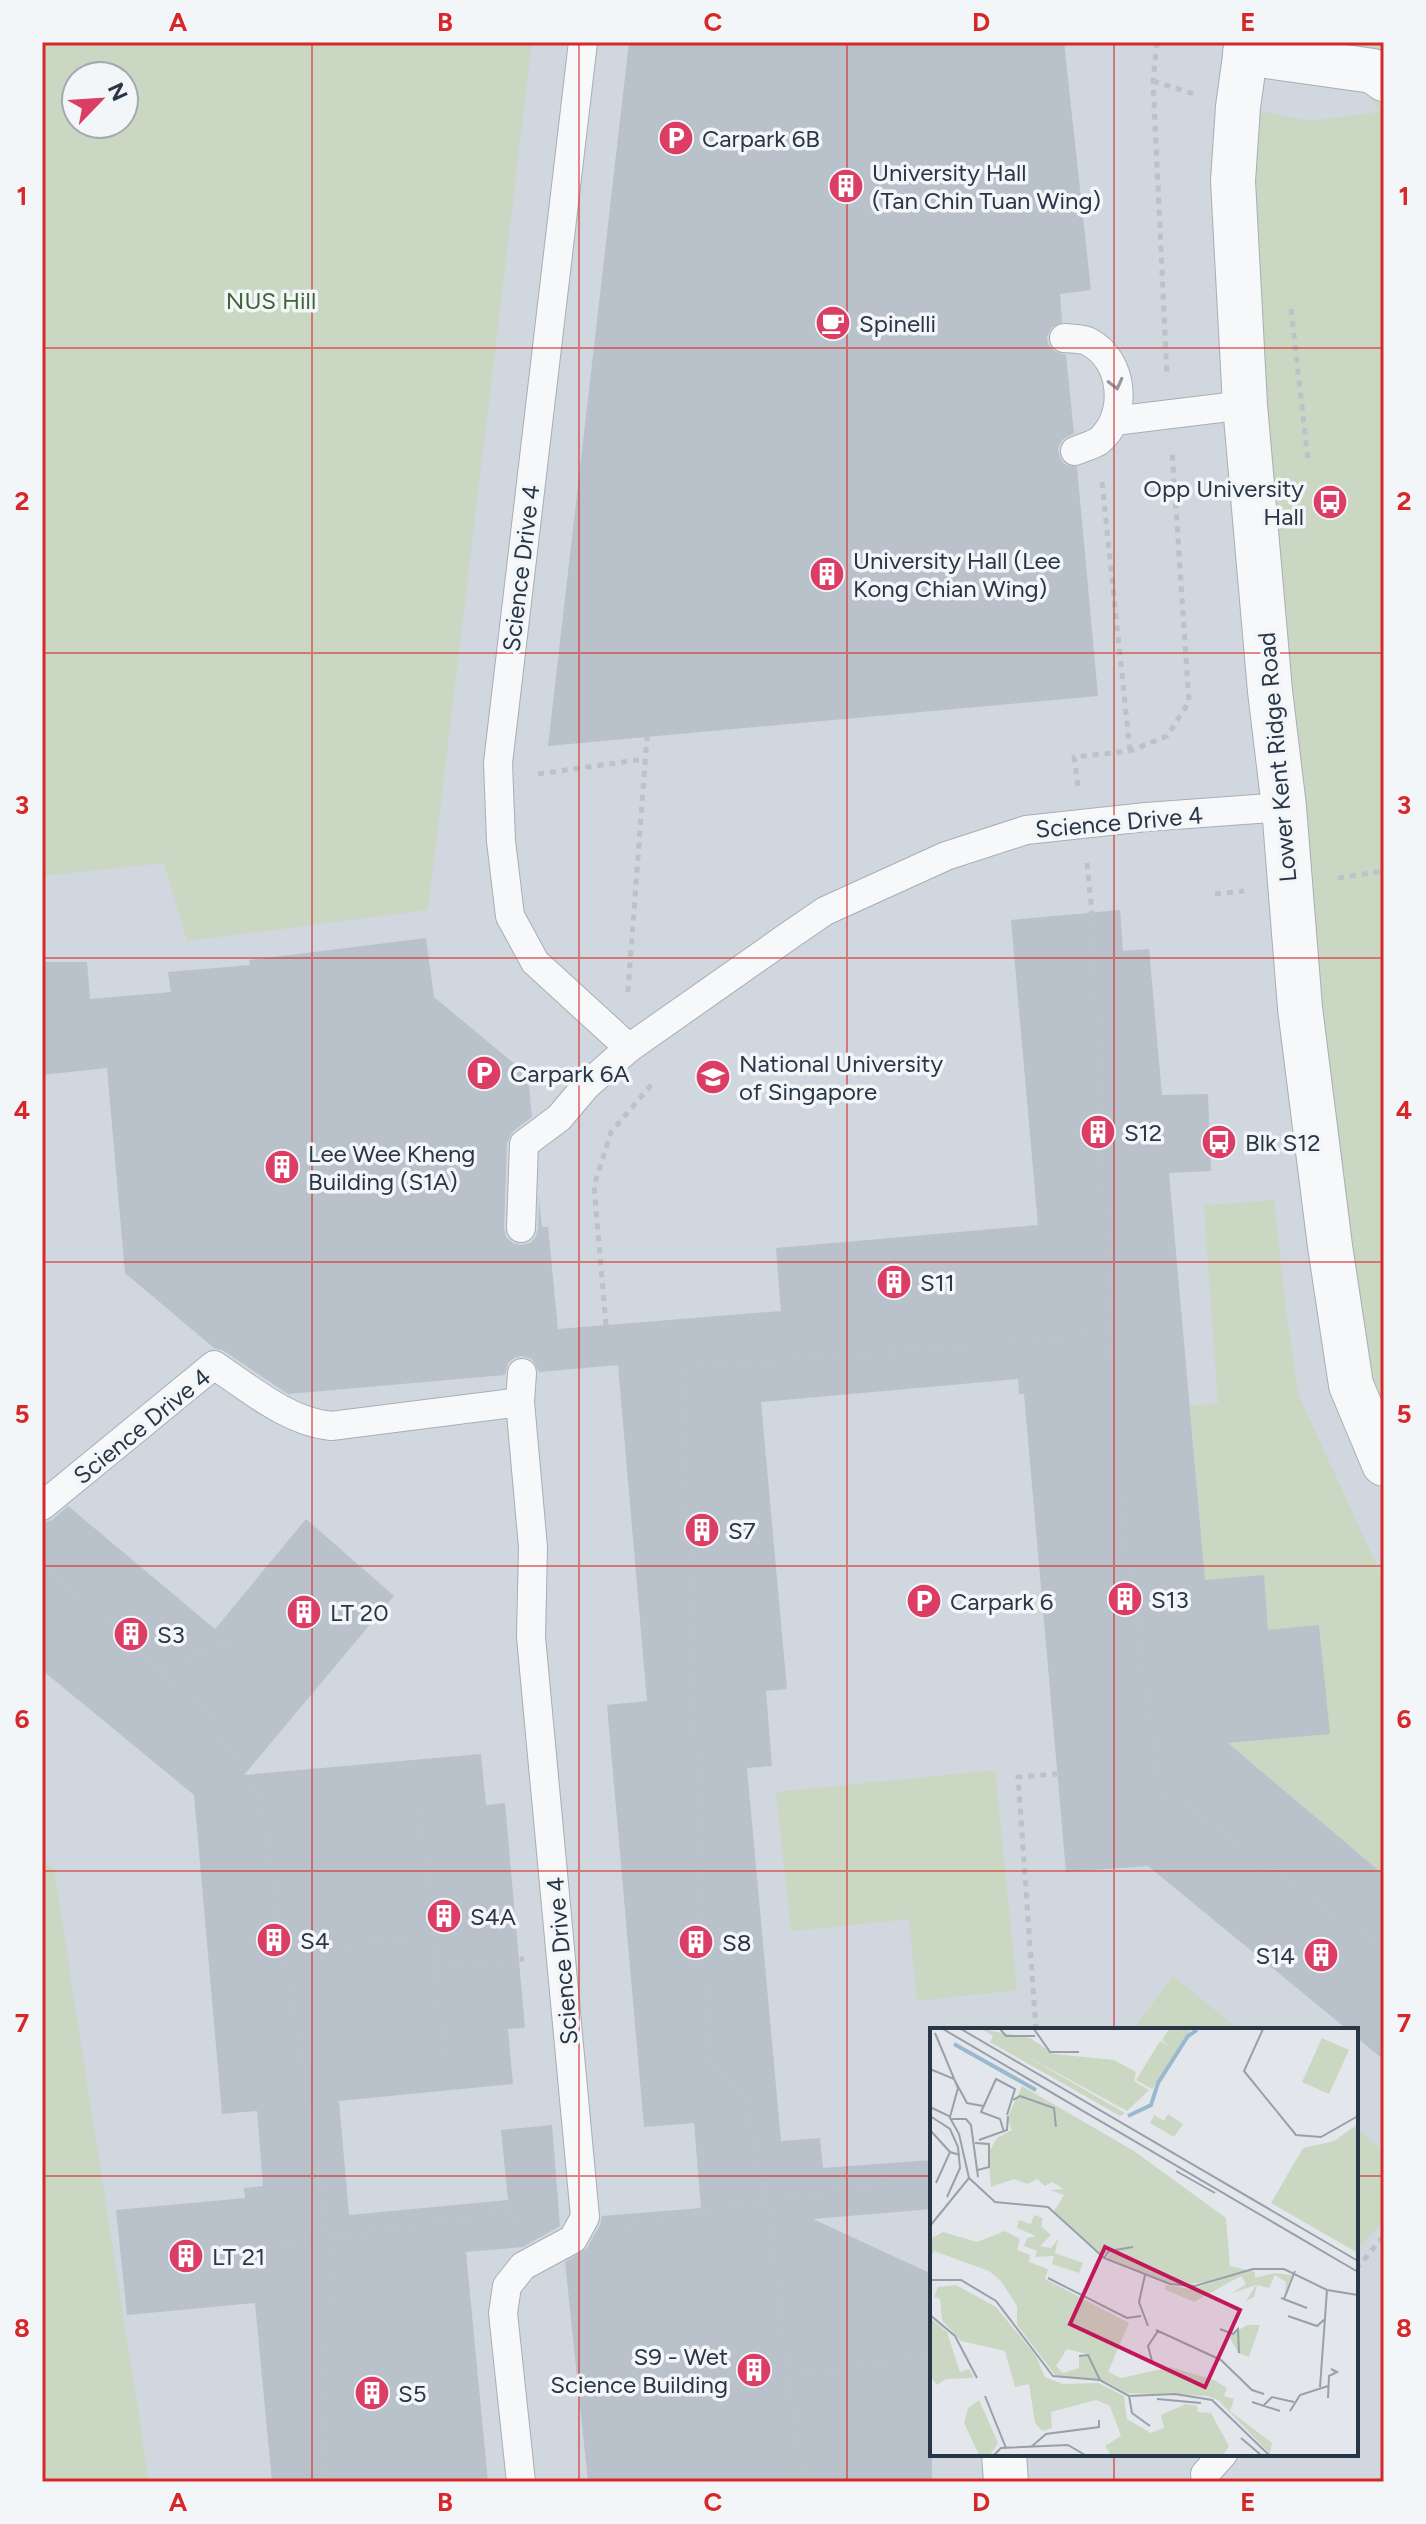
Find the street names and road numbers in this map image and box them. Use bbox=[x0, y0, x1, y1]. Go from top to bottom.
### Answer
street label: Science Drive 4 bbox=[496, 483, 546, 653]
street label: Lower Kent Ridge Road bbox=[1252, 631, 1302, 883]
street label: Science Drive 4 bbox=[1034, 800, 1204, 844]
street label: Science Drive 4 bbox=[68, 1362, 217, 1490]
street label: Science Drive 4 bbox=[540, 1876, 584, 2046]

